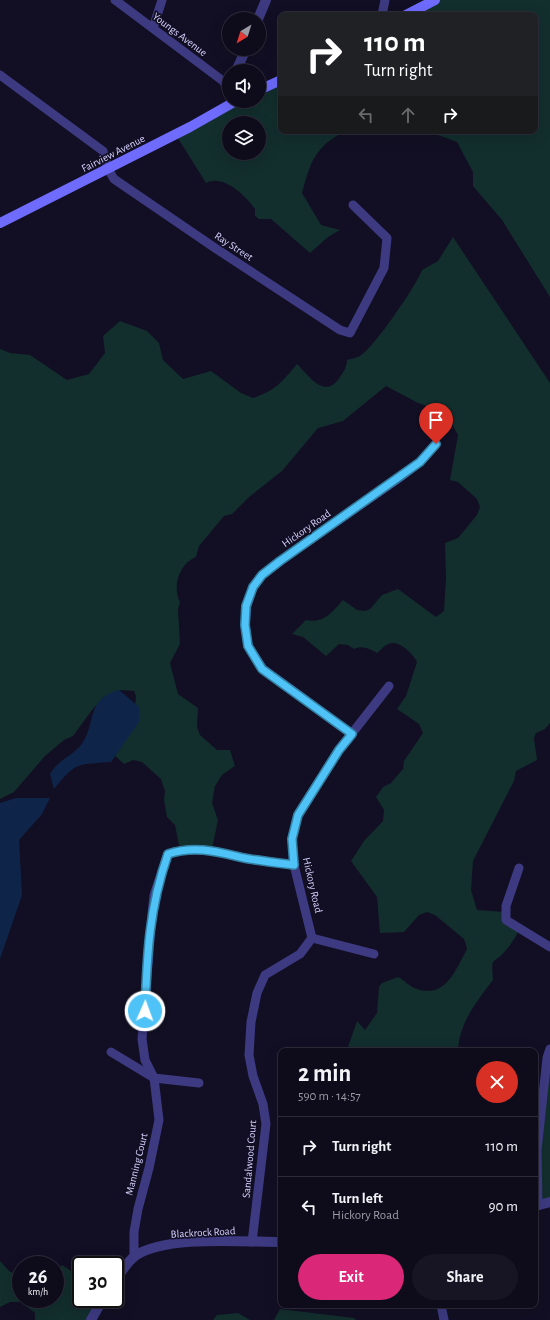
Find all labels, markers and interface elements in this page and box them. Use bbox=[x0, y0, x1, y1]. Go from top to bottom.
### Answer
street label: Youngs Avenue bbox=[150, 10, 209, 58]
north arrow bbox=[222, 12, 266, 56]
map controls bbox=[222, 12, 266, 160]
icon: right bbox=[298, 28, 350, 80]
text: 110 m bbox=[364, 29, 426, 57]
text: Turn right bbox=[364, 62, 433, 80]
button: sound bbox=[222, 64, 266, 108]
icon: left bbox=[355, 104, 377, 126]
icon: ahead bbox=[397, 104, 419, 126]
icon: right bbox=[439, 104, 461, 126]
button: layers bbox=[222, 116, 266, 160]
street label: Fairview Avenue bbox=[80, 133, 147, 174]
street label: Ray Street bbox=[213, 230, 255, 263]
pin bbox=[419, 403, 453, 444]
icon: arrive bbox=[425, 409, 447, 431]
street label: Hickory Road bbox=[280, 507, 333, 549]
street label: Hickory Road bbox=[301, 856, 324, 914]
position arrow bbox=[124, 990, 166, 1032]
button: close bbox=[476, 1061, 518, 1103]
text: 2 min bbox=[298, 1062, 351, 1086]
text: 590 m · 14:57 bbox=[298, 1090, 361, 1103]
street label: Sandalwood Court bbox=[241, 1119, 258, 1198]
street label: Manning Court bbox=[123, 1131, 150, 1196]
icon: right bbox=[298, 1136, 320, 1158]
text: Turn right bbox=[332, 1139, 391, 1154]
text: 110 m bbox=[485, 1139, 518, 1154]
text: Turn left bbox=[332, 1191, 383, 1206]
icon: left bbox=[298, 1196, 320, 1218]
text: 90 m bbox=[489, 1199, 518, 1214]
text: Hickory Road bbox=[332, 1209, 399, 1222]
street label: Blackrock Road bbox=[170, 1225, 236, 1240]
button: Exit bbox=[298, 1254, 404, 1300]
button: Share bbox=[412, 1254, 518, 1300]
speed limit sign: 30 bbox=[72, 1256, 124, 1308]
text: 26 bbox=[28, 1267, 48, 1287]
text: km/h bbox=[28, 1287, 48, 1297]

